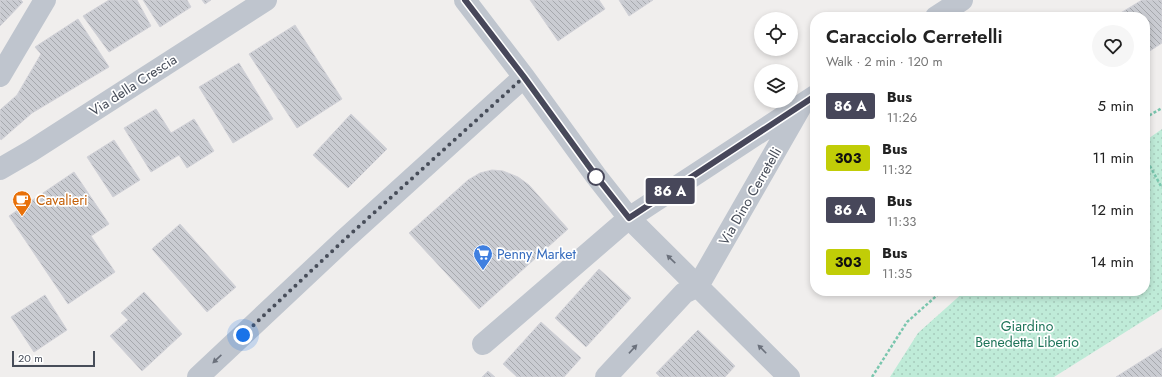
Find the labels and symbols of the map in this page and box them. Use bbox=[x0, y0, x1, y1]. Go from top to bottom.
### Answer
street label: Via della Crescia bbox=[85, 49, 181, 121]
street label: Via Dino Cerretelli bbox=[714, 143, 786, 249]
unlabelled marker bbox=[587, 168, 605, 186]
line badge: 86 A bbox=[642, 178, 698, 204]
cafe icon: Cavalieri bbox=[11, 189, 33, 217]
place label: Cavalieri bbox=[36, 190, 88, 210]
supermarket icon: Penny Market bbox=[472, 243, 494, 271]
place label: Penny Market bbox=[497, 244, 576, 264]
one-way arrow bbox=[666, 254, 676, 263]
park label: Giardino Benedetta Liberio bbox=[975, 316, 1079, 352]
your location bbox=[233, 325, 253, 345]
one-way arrow bbox=[628, 344, 637, 354]
one-way arrow bbox=[757, 344, 767, 354]
scale bar bbox=[12, 349, 95, 368]
one-way arrow bbox=[212, 355, 222, 364]

